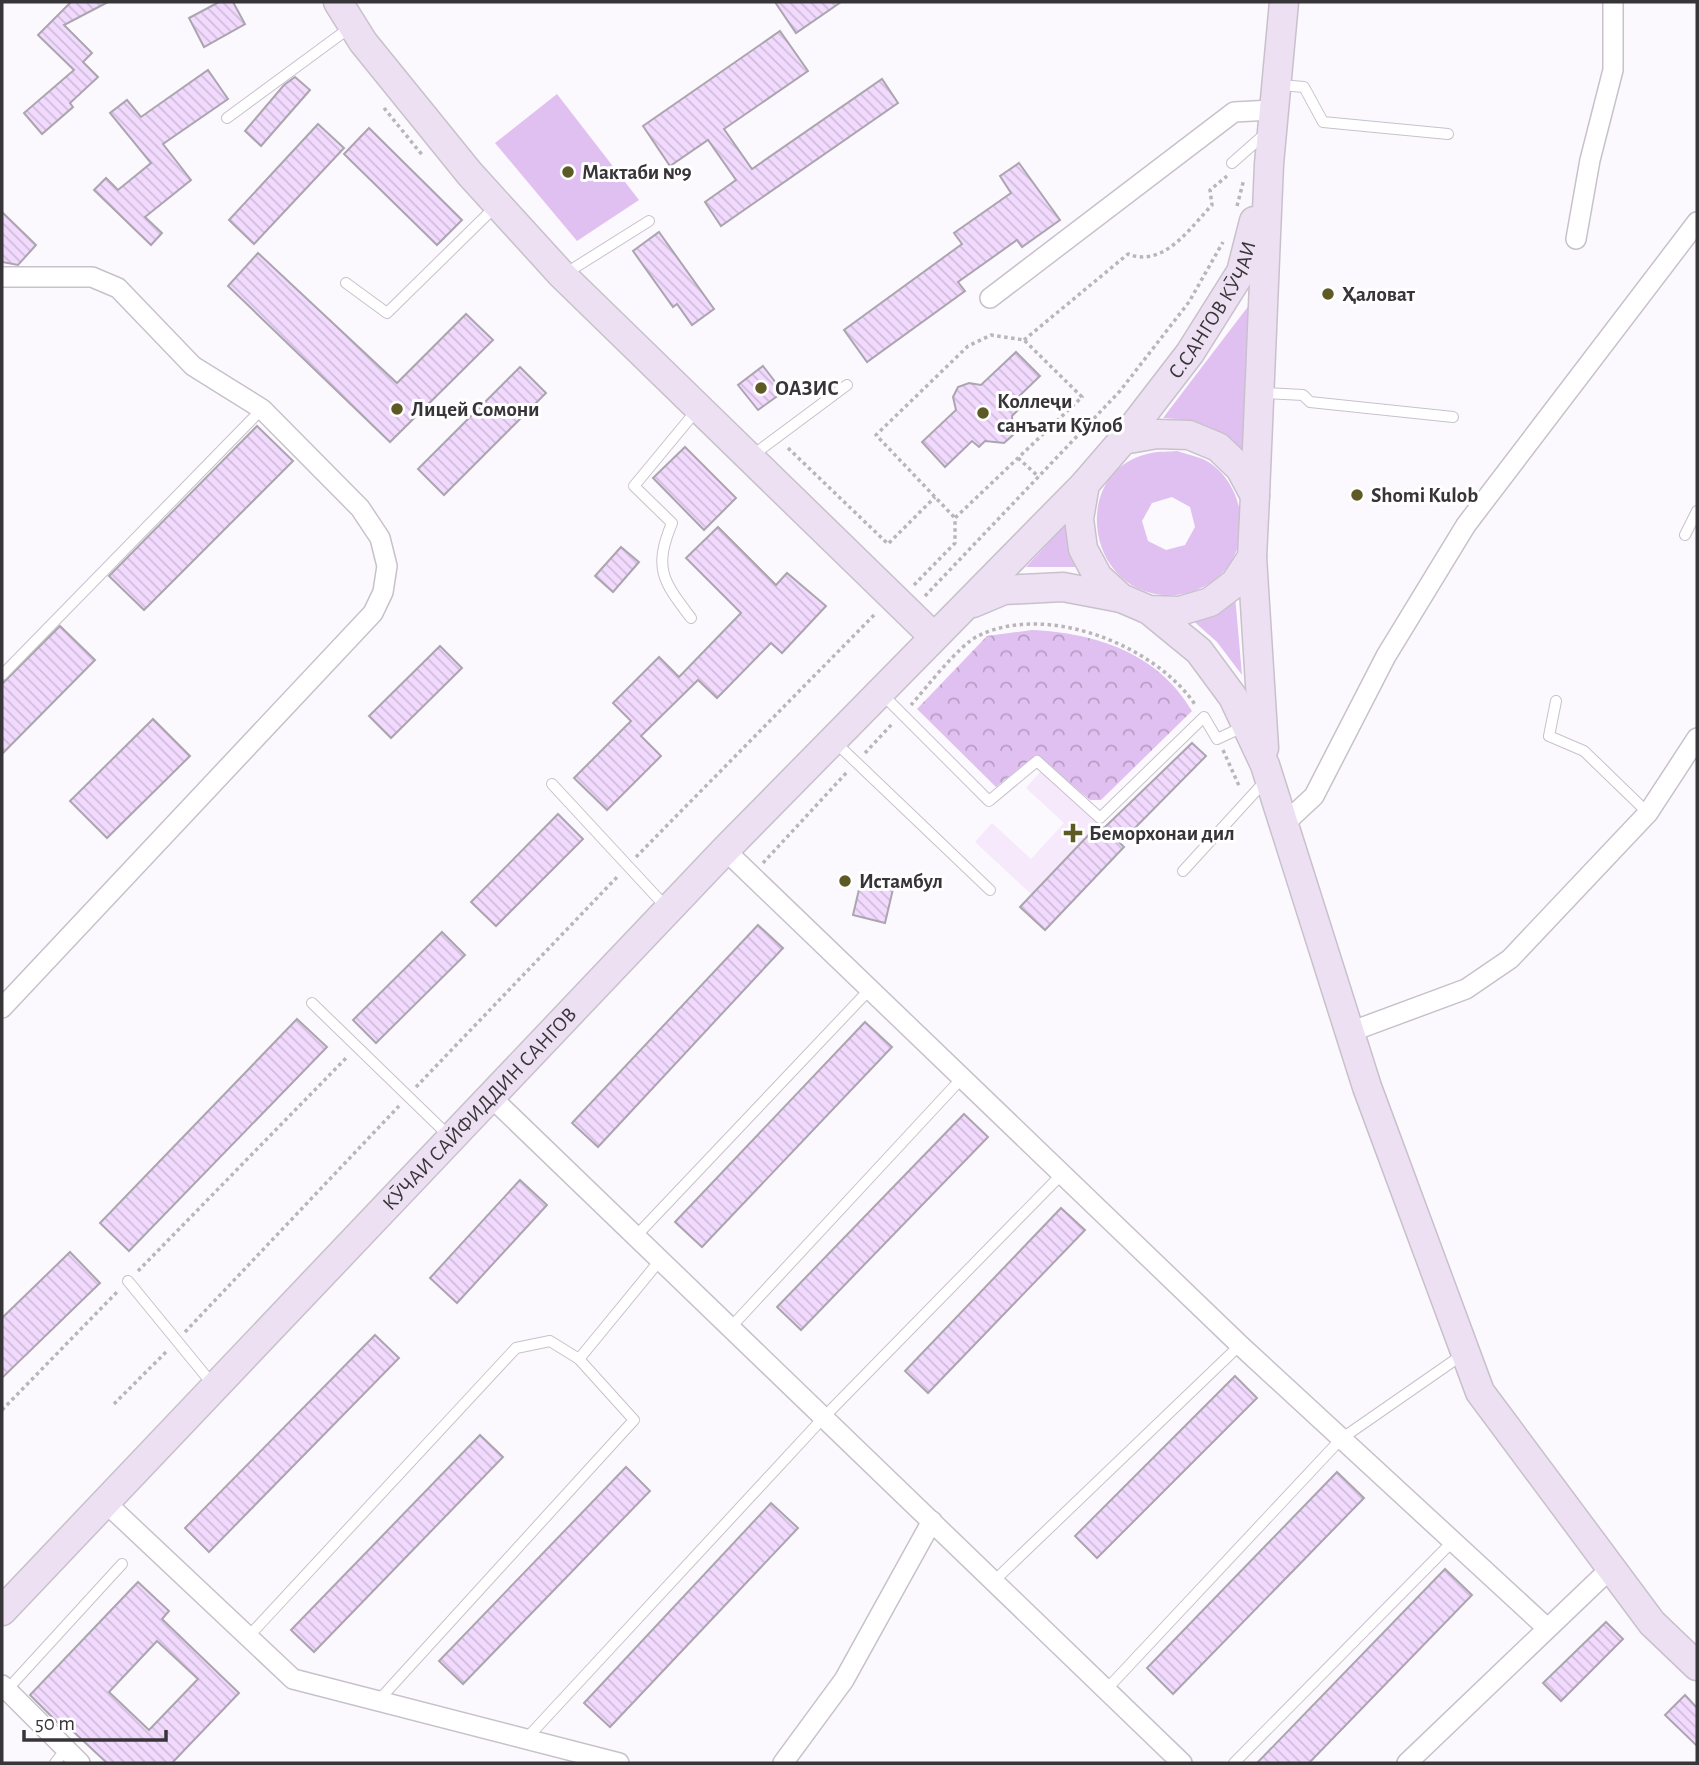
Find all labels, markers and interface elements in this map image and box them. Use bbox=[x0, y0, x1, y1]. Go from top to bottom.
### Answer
place label: Мактаби №9 bbox=[582, 162, 692, 183]
marker: Мактаби №9 bbox=[560, 164, 576, 180]
street label: С.САНГОВ КӮЧАИ bbox=[1164, 239, 1259, 383]
place label: Ҳаловат bbox=[1342, 284, 1416, 305]
marker: Ҳаловат bbox=[1320, 286, 1336, 302]
place label: ОАЗИС bbox=[775, 378, 839, 399]
marker: ОАЗИС bbox=[753, 380, 769, 396]
place label: Коллеҷи санъати Кӯлоб bbox=[997, 391, 1123, 436]
place label: Лицей Сомони bbox=[411, 399, 540, 420]
marker: Лицей Сомони bbox=[389, 401, 405, 417]
marker: Коллеҷи санъати Кӯлоб bbox=[975, 405, 991, 421]
place label: Shomi Kulob bbox=[1371, 485, 1478, 506]
marker: Shomi Kulob bbox=[1349, 487, 1365, 503]
marker: Беморхонаи дил bbox=[1063, 823, 1083, 843]
place label: Беморхонаи дил bbox=[1089, 823, 1235, 844]
place label: Истамбул bbox=[859, 871, 943, 892]
marker: Истамбул bbox=[837, 873, 853, 889]
street label: КӮЧАИ САЙФИДДИН САНГОВ bbox=[379, 1003, 581, 1214]
scale bar bbox=[24, 1698, 166, 1742]
text: 50 m bbox=[35, 1713, 75, 1734]

